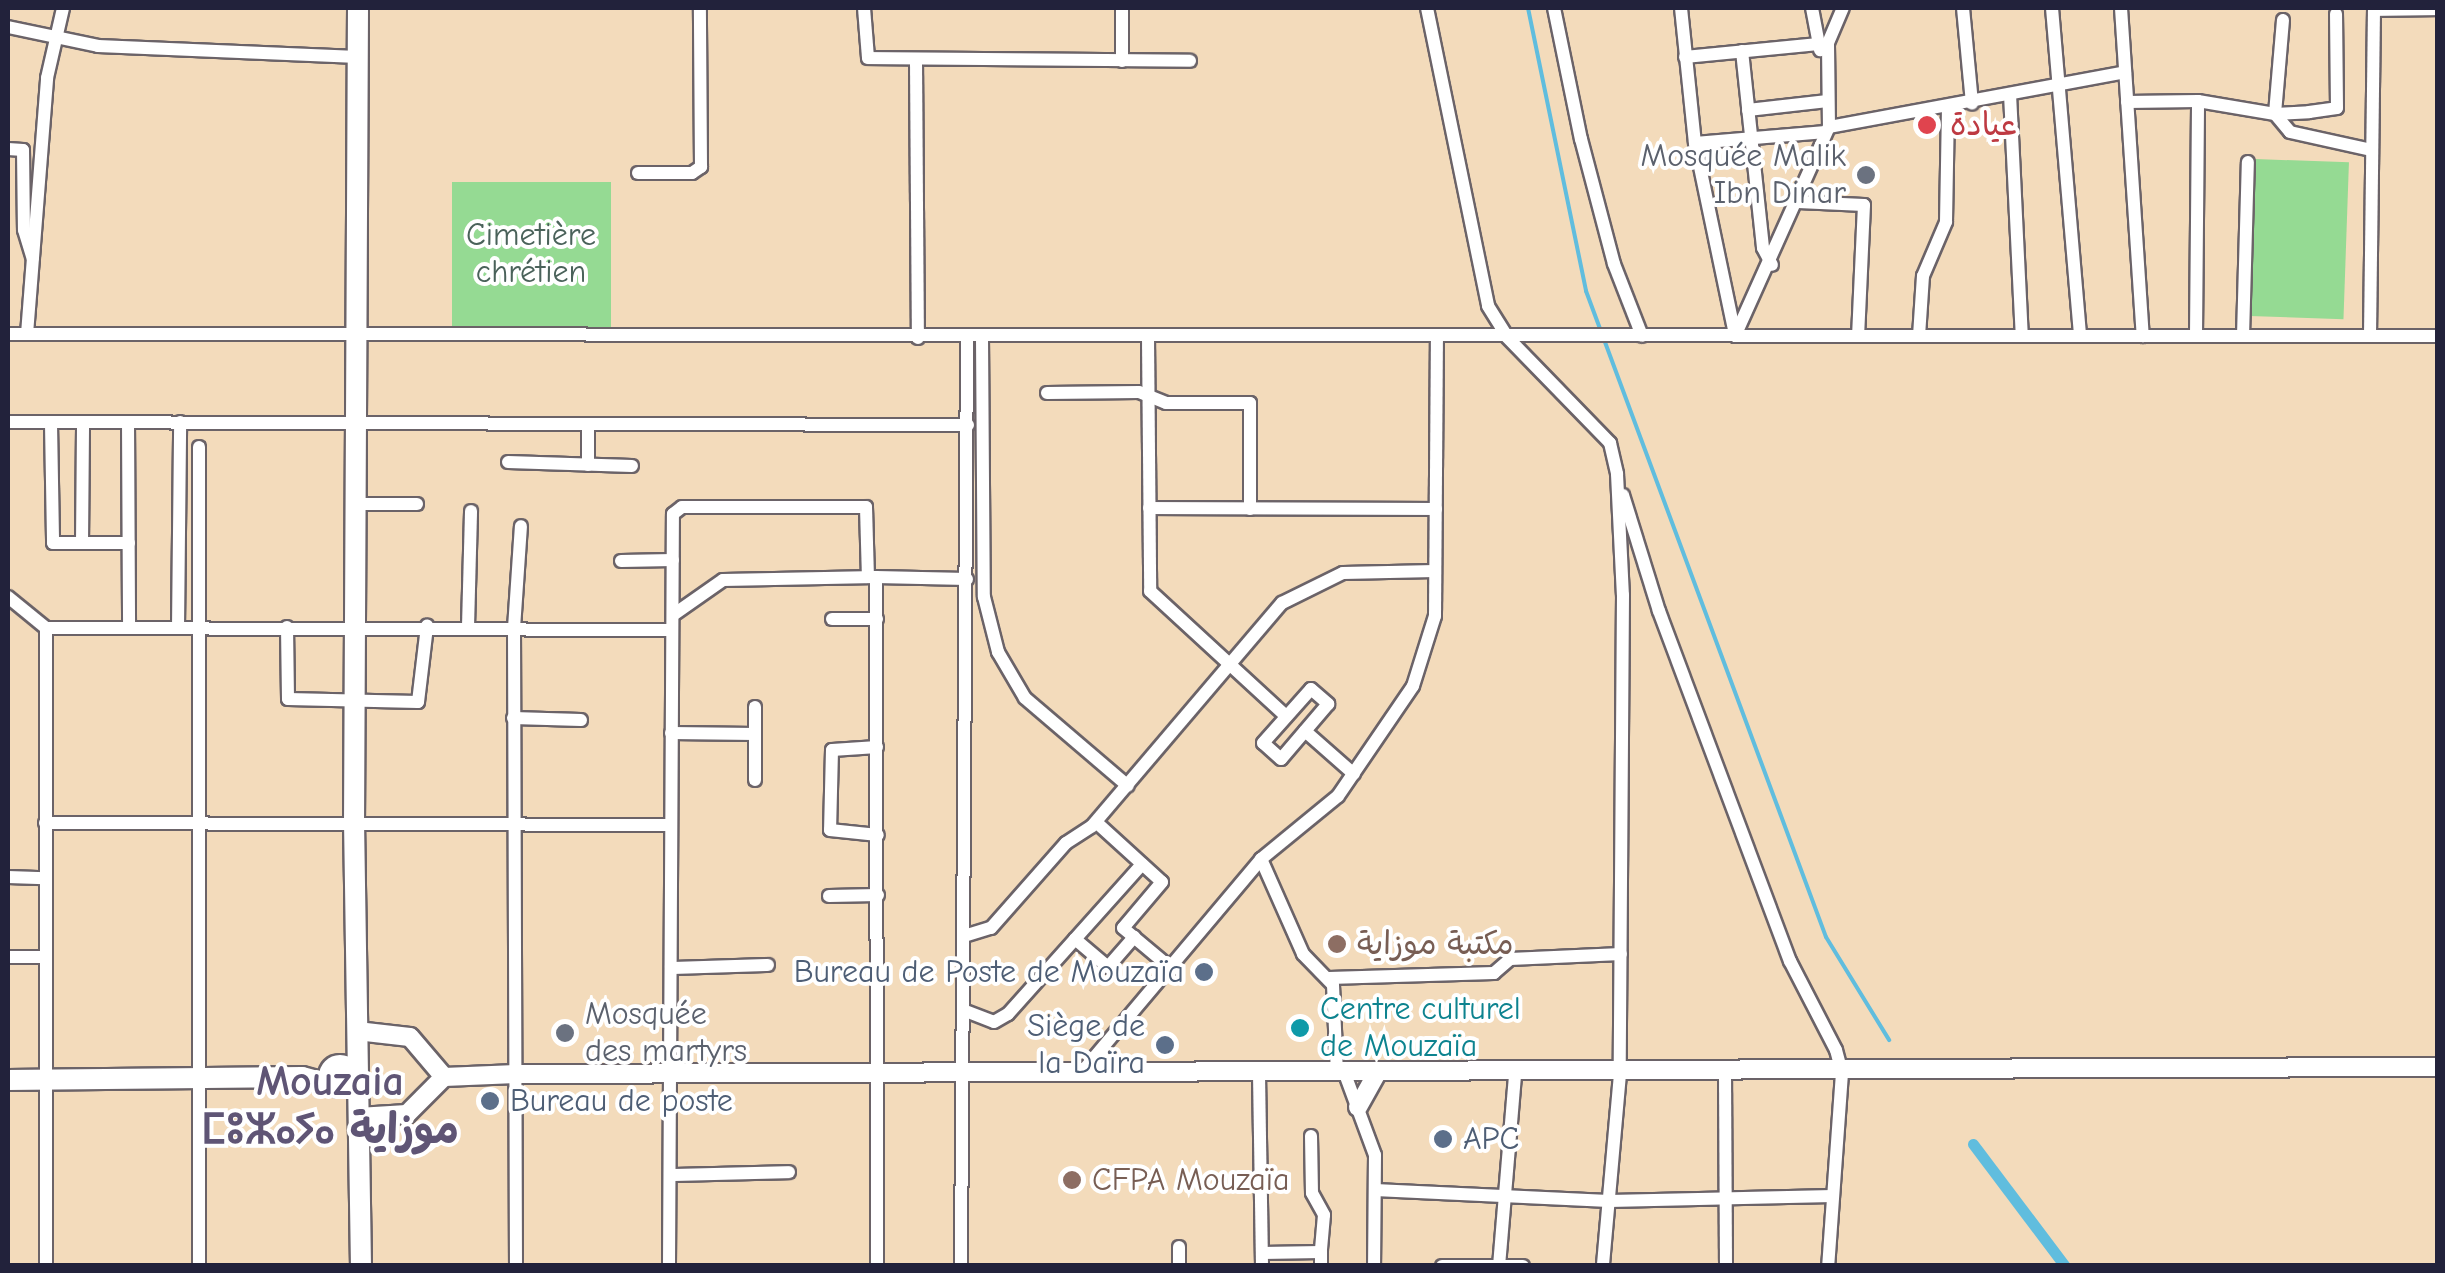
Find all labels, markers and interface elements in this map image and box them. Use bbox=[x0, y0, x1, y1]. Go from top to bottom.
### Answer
place label: عيادة bbox=[1950, 106, 2017, 144]
marker: عيادة bbox=[1914, 112, 1940, 138]
place label: Mosquée Malik Ibn Dinar bbox=[1641, 138, 1846, 213]
marker: Mosquée Malik Ibn Dinar bbox=[1855, 164, 1877, 186]
park label: Cimetière chrétien bbox=[466, 217, 596, 292]
place label: مكتبة موزاية bbox=[1357, 925, 1514, 963]
marker: مكتبة موزاية bbox=[1326, 933, 1348, 955]
place label: Bureau de Poste de Mouzaïa bbox=[794, 953, 1184, 991]
marker: Bureau de Poste de Mouzaïa bbox=[1193, 961, 1215, 983]
place label: Centre culturel de Mouzaïa bbox=[1320, 991, 1521, 1066]
place label: Mosquée des martyrs bbox=[585, 996, 747, 1071]
place label: Siège de la Daïra bbox=[1027, 1008, 1145, 1083]
marker: Centre culturel de Mouzaïa bbox=[1289, 1017, 1311, 1039]
marker: Mosquée des martyrs bbox=[554, 1022, 576, 1044]
marker: Siège de la Daïra bbox=[1154, 1034, 1176, 1056]
district label: Mouzaia ⵎⵓⵣⴰⵢⴰ موزاية bbox=[201, 1057, 459, 1156]
place label: Bureau de poste bbox=[510, 1082, 733, 1120]
marker: Bureau de poste bbox=[479, 1090, 501, 1112]
place label: APC bbox=[1463, 1120, 1519, 1158]
marker: APC bbox=[1432, 1128, 1454, 1150]
place label: CFPA Mouzaïa bbox=[1092, 1161, 1290, 1199]
marker: CFPA Mouzaïa bbox=[1061, 1169, 1083, 1191]

